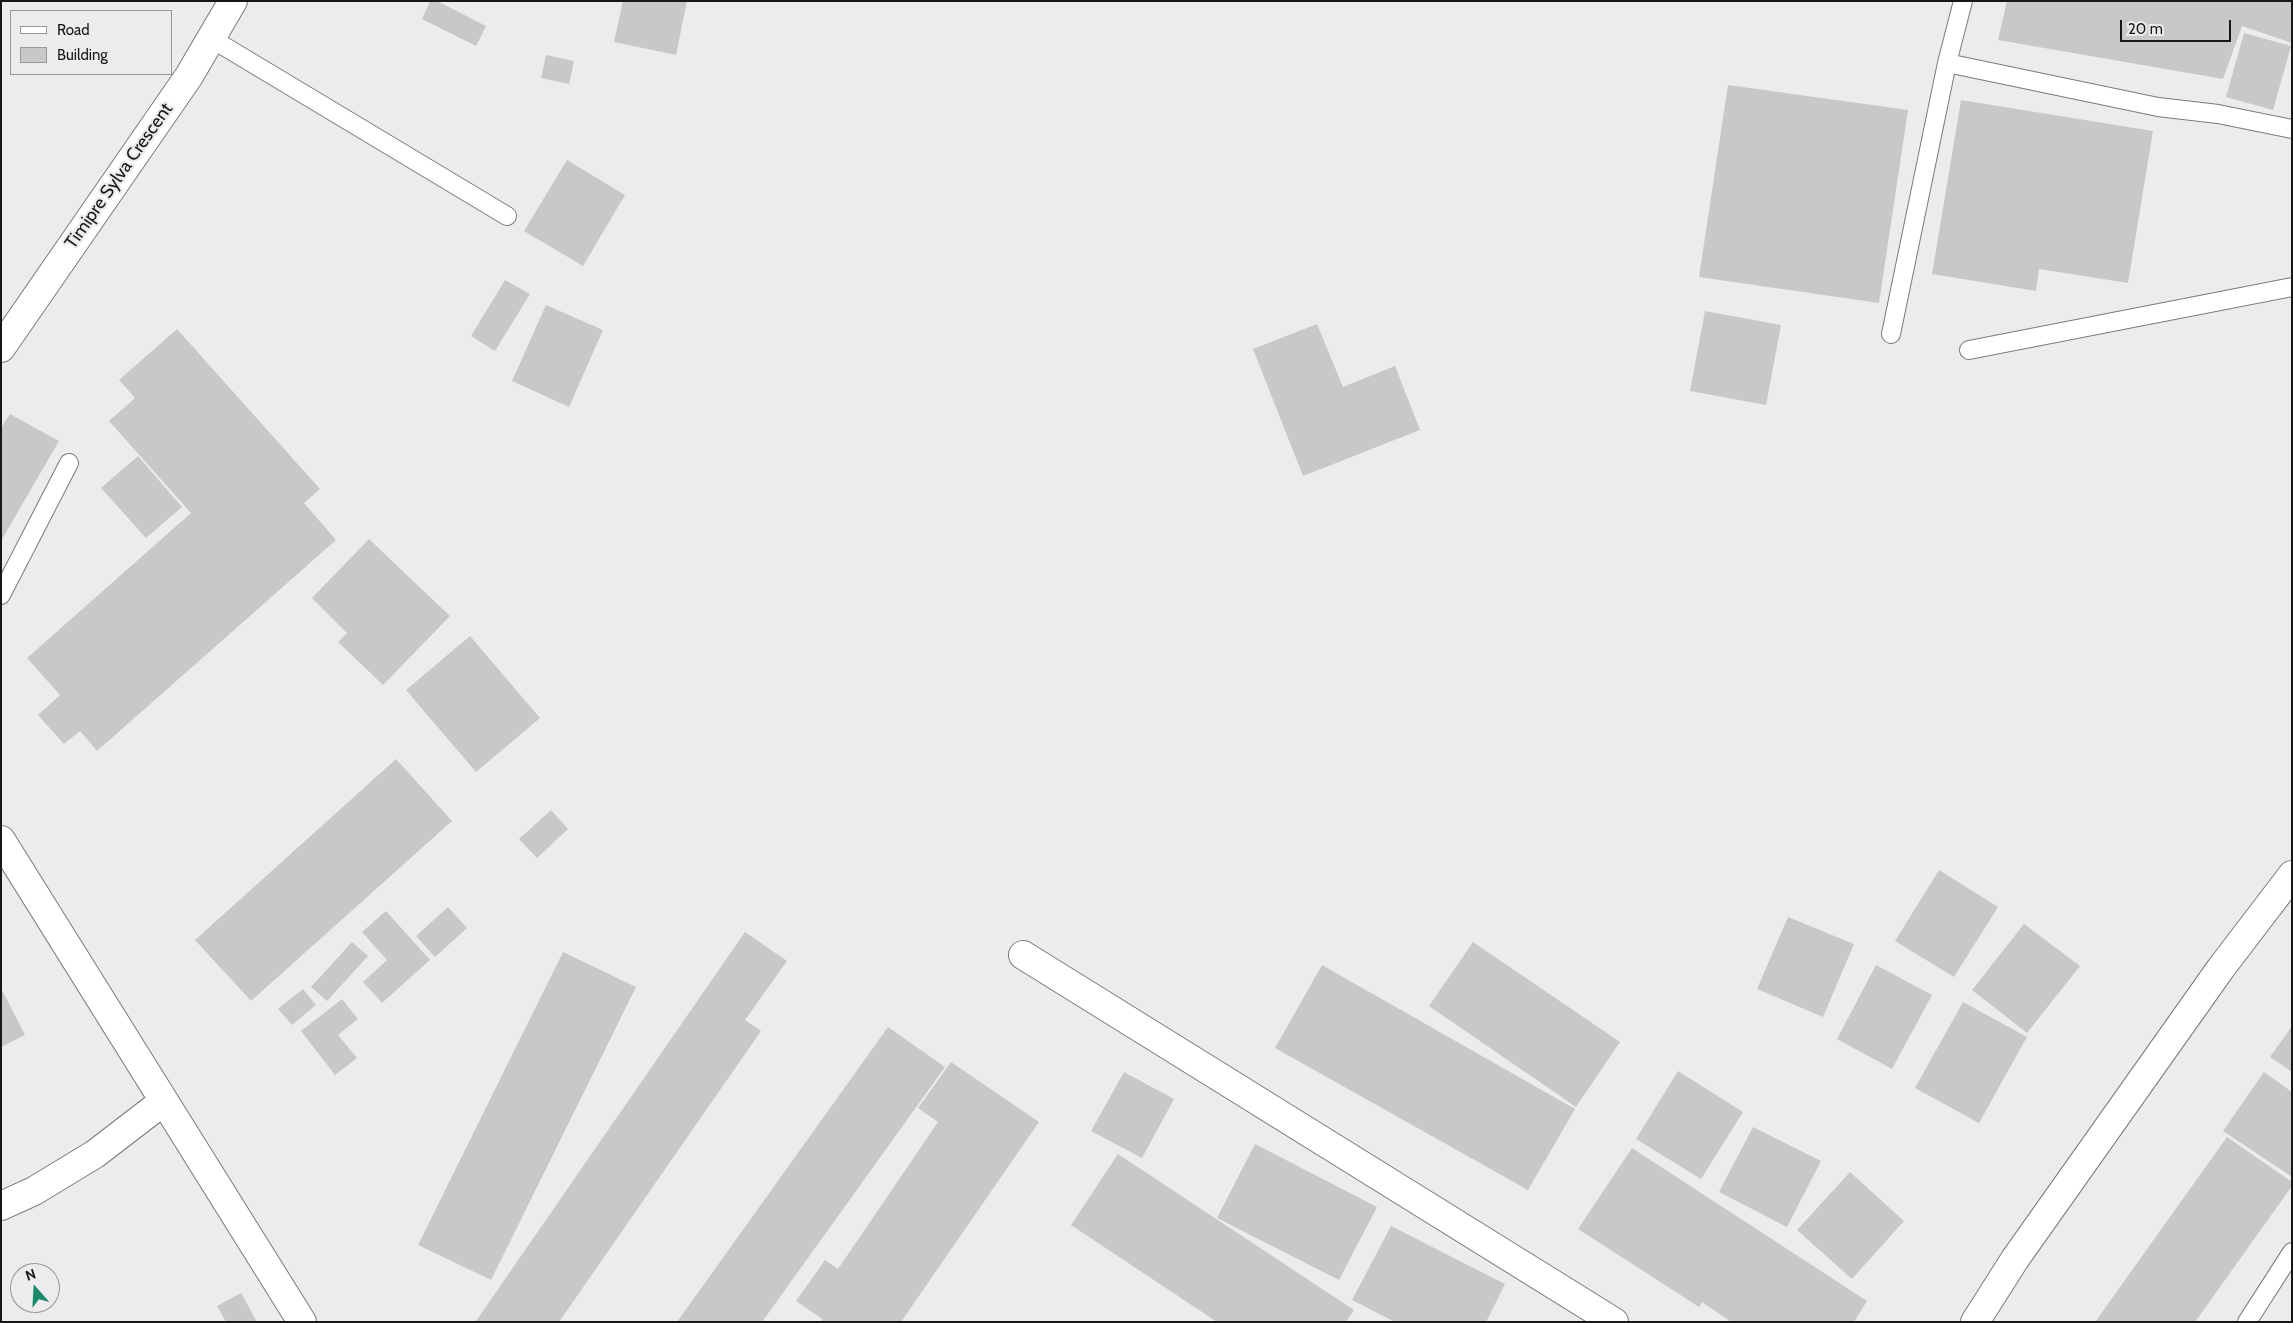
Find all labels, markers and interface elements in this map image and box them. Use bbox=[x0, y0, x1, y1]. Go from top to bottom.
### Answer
legend bbox=[10, 10, 172, 75]
scale bar bbox=[2123, 10, 2234, 42]
text: 20 m bbox=[2128, 20, 2163, 38]
text: Road bbox=[57, 21, 90, 39]
text: Building bbox=[57, 46, 108, 64]
street label: Timipre Sylva Crescent bbox=[61, 99, 177, 253]
north arrow bbox=[10, 1263, 60, 1313]
text: N bbox=[23, 1265, 38, 1285]

